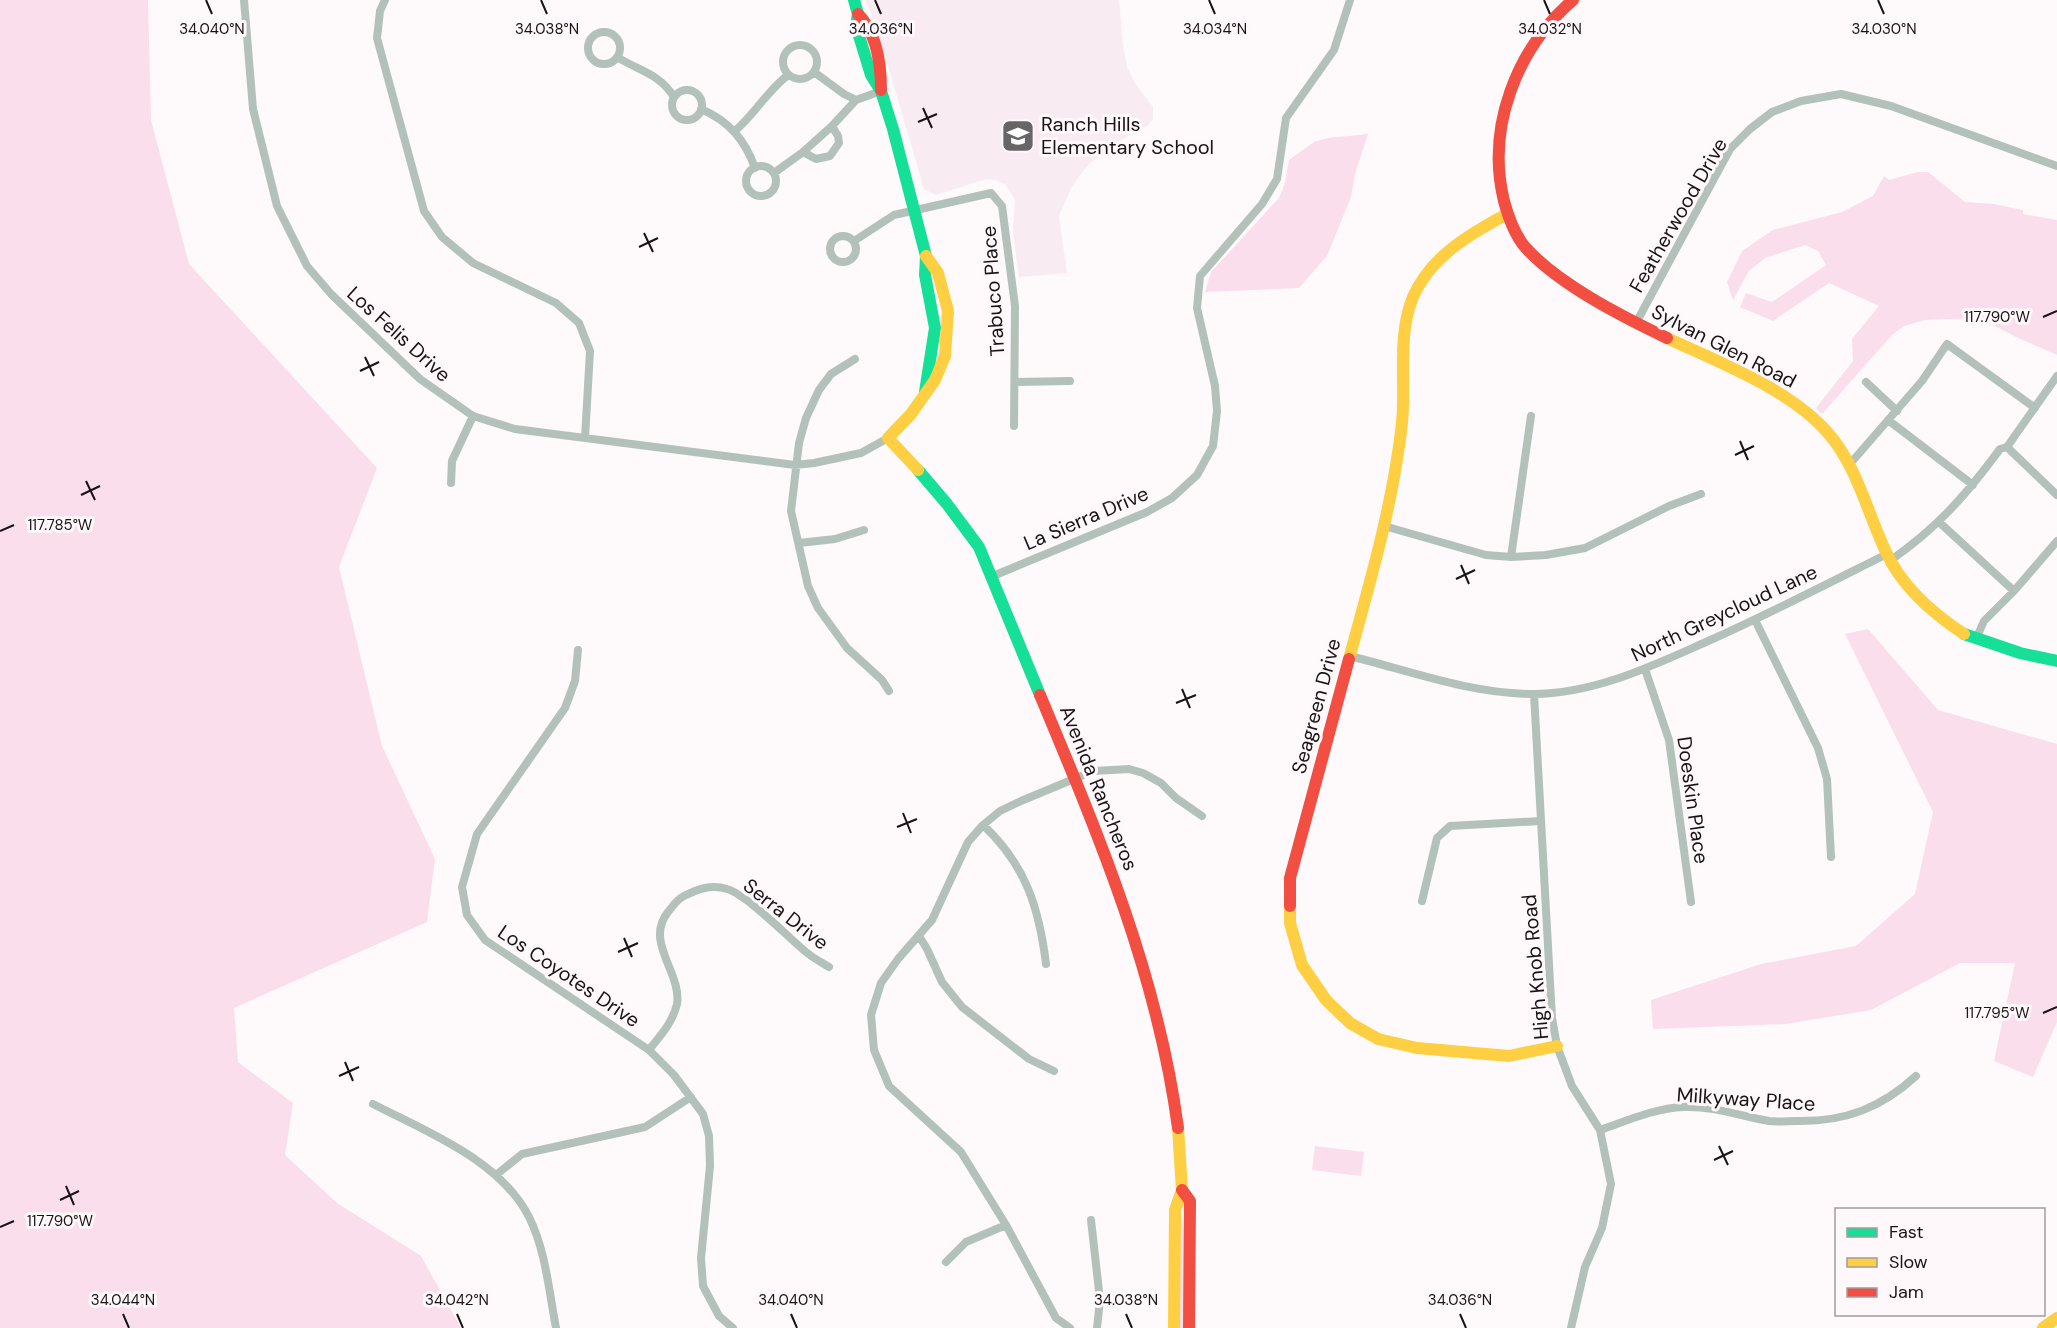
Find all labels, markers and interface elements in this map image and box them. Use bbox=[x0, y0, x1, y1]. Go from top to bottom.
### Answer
text: 34.040°N bbox=[179, 19, 245, 39]
text: 34.038°N bbox=[515, 19, 579, 39]
text: 34.036°N bbox=[849, 19, 913, 39]
text: 34.034°N bbox=[1183, 19, 1247, 39]
text: 34.032°N bbox=[1518, 19, 1582, 39]
text: 34.030°N bbox=[1851, 19, 1917, 39]
place label: Ranch Hills Elementary School bbox=[1041, 111, 1214, 160]
school or university icon: Ranch Hills Elementary School bbox=[1000, 118, 1036, 154]
street label: Featherwood Drive bbox=[1623, 133, 1733, 297]
street label: Trabuco Place bbox=[975, 225, 1011, 357]
street label: Los Felis Drive bbox=[342, 281, 456, 387]
street label: Sylvan Glen Road bbox=[1647, 298, 1801, 394]
text: 117.790°W bbox=[1964, 307, 2030, 327]
street label: La Sierra Drive bbox=[1020, 480, 1152, 556]
text: 117.785°W bbox=[28, 515, 93, 535]
street label: North Greycloud Lane bbox=[1627, 558, 1821, 668]
street label: Seagreen Drive bbox=[1285, 636, 1347, 776]
street label: Avenida Rancheros bbox=[1054, 702, 1144, 874]
street label: Doeskin Place bbox=[1671, 735, 1715, 865]
street label: Serra Drive bbox=[738, 873, 834, 955]
street label: High Knob Road bbox=[1516, 893, 1554, 1041]
street label: Los Coyotes Drive bbox=[493, 919, 645, 1033]
text: 117.795°W bbox=[1965, 1003, 2030, 1023]
street label: Milkyway Place bbox=[1676, 1081, 1816, 1117]
legend bbox=[1835, 1208, 2045, 1316]
text: 117.790°W bbox=[27, 1211, 93, 1231]
text: Fast bbox=[1889, 1220, 1924, 1244]
text: Slow bbox=[1889, 1250, 1928, 1274]
text: Jam bbox=[1889, 1280, 1924, 1304]
text: 34.044°N bbox=[91, 1290, 155, 1310]
text: 34.042°N bbox=[425, 1290, 489, 1310]
text: 34.040°N bbox=[758, 1290, 824, 1310]
text: 34.038°N bbox=[1094, 1290, 1158, 1310]
text: 34.036°N bbox=[1428, 1290, 1492, 1310]

